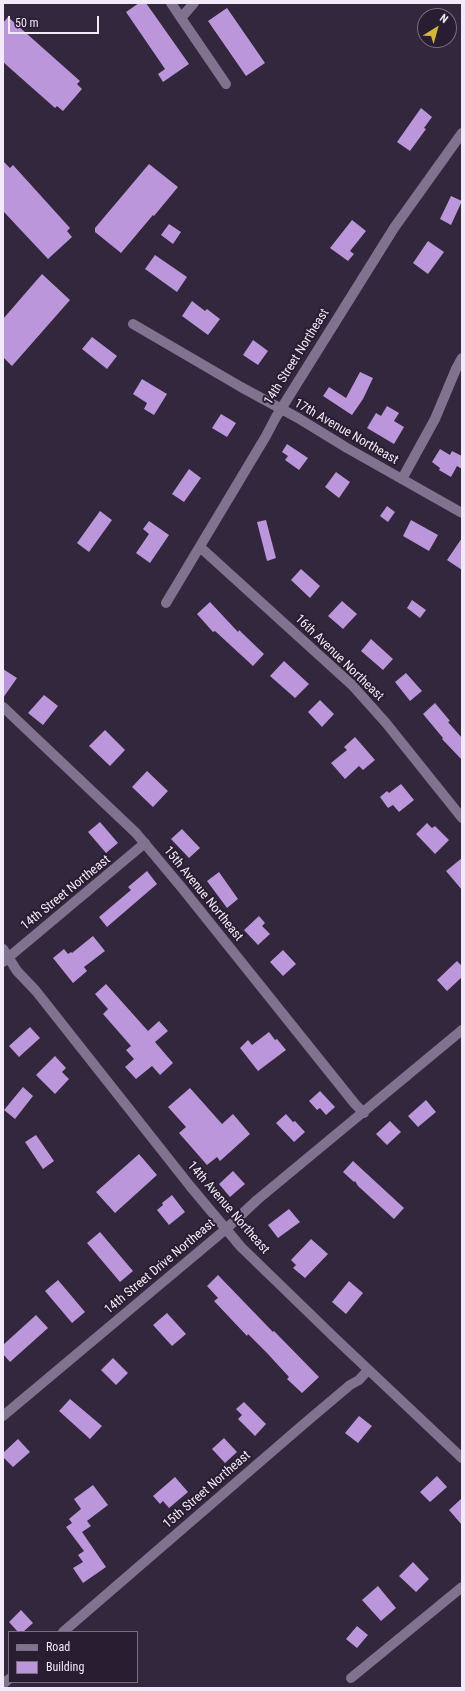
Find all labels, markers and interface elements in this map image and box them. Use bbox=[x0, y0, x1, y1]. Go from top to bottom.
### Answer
scale bar bbox=[10, 8, 101, 34]
north arrow bbox=[417, 8, 457, 48]
text: N bbox=[437, 12, 451, 26]
text: 50 m bbox=[15, 16, 39, 30]
street label: 14th Street Northeast bbox=[261, 306, 333, 408]
street label: 17th Avenue Northeast bbox=[291, 396, 401, 468]
street label: 16th Avenue Northeast bbox=[291, 612, 387, 704]
street label: 15th Avenue Northeast bbox=[160, 843, 246, 945]
street label: 14th Street Northeast bbox=[18, 852, 114, 934]
street label: 14th Avenue Northeast bbox=[184, 1159, 272, 1257]
street label: 14th Street Drive Northeast bbox=[102, 1216, 218, 1318]
street label: 15th Street Northeast bbox=[160, 1448, 254, 1532]
legend bbox=[8, 1631, 138, 1683]
text: Road bbox=[46, 1640, 70, 1654]
text: Building bbox=[46, 1660, 84, 1674]

